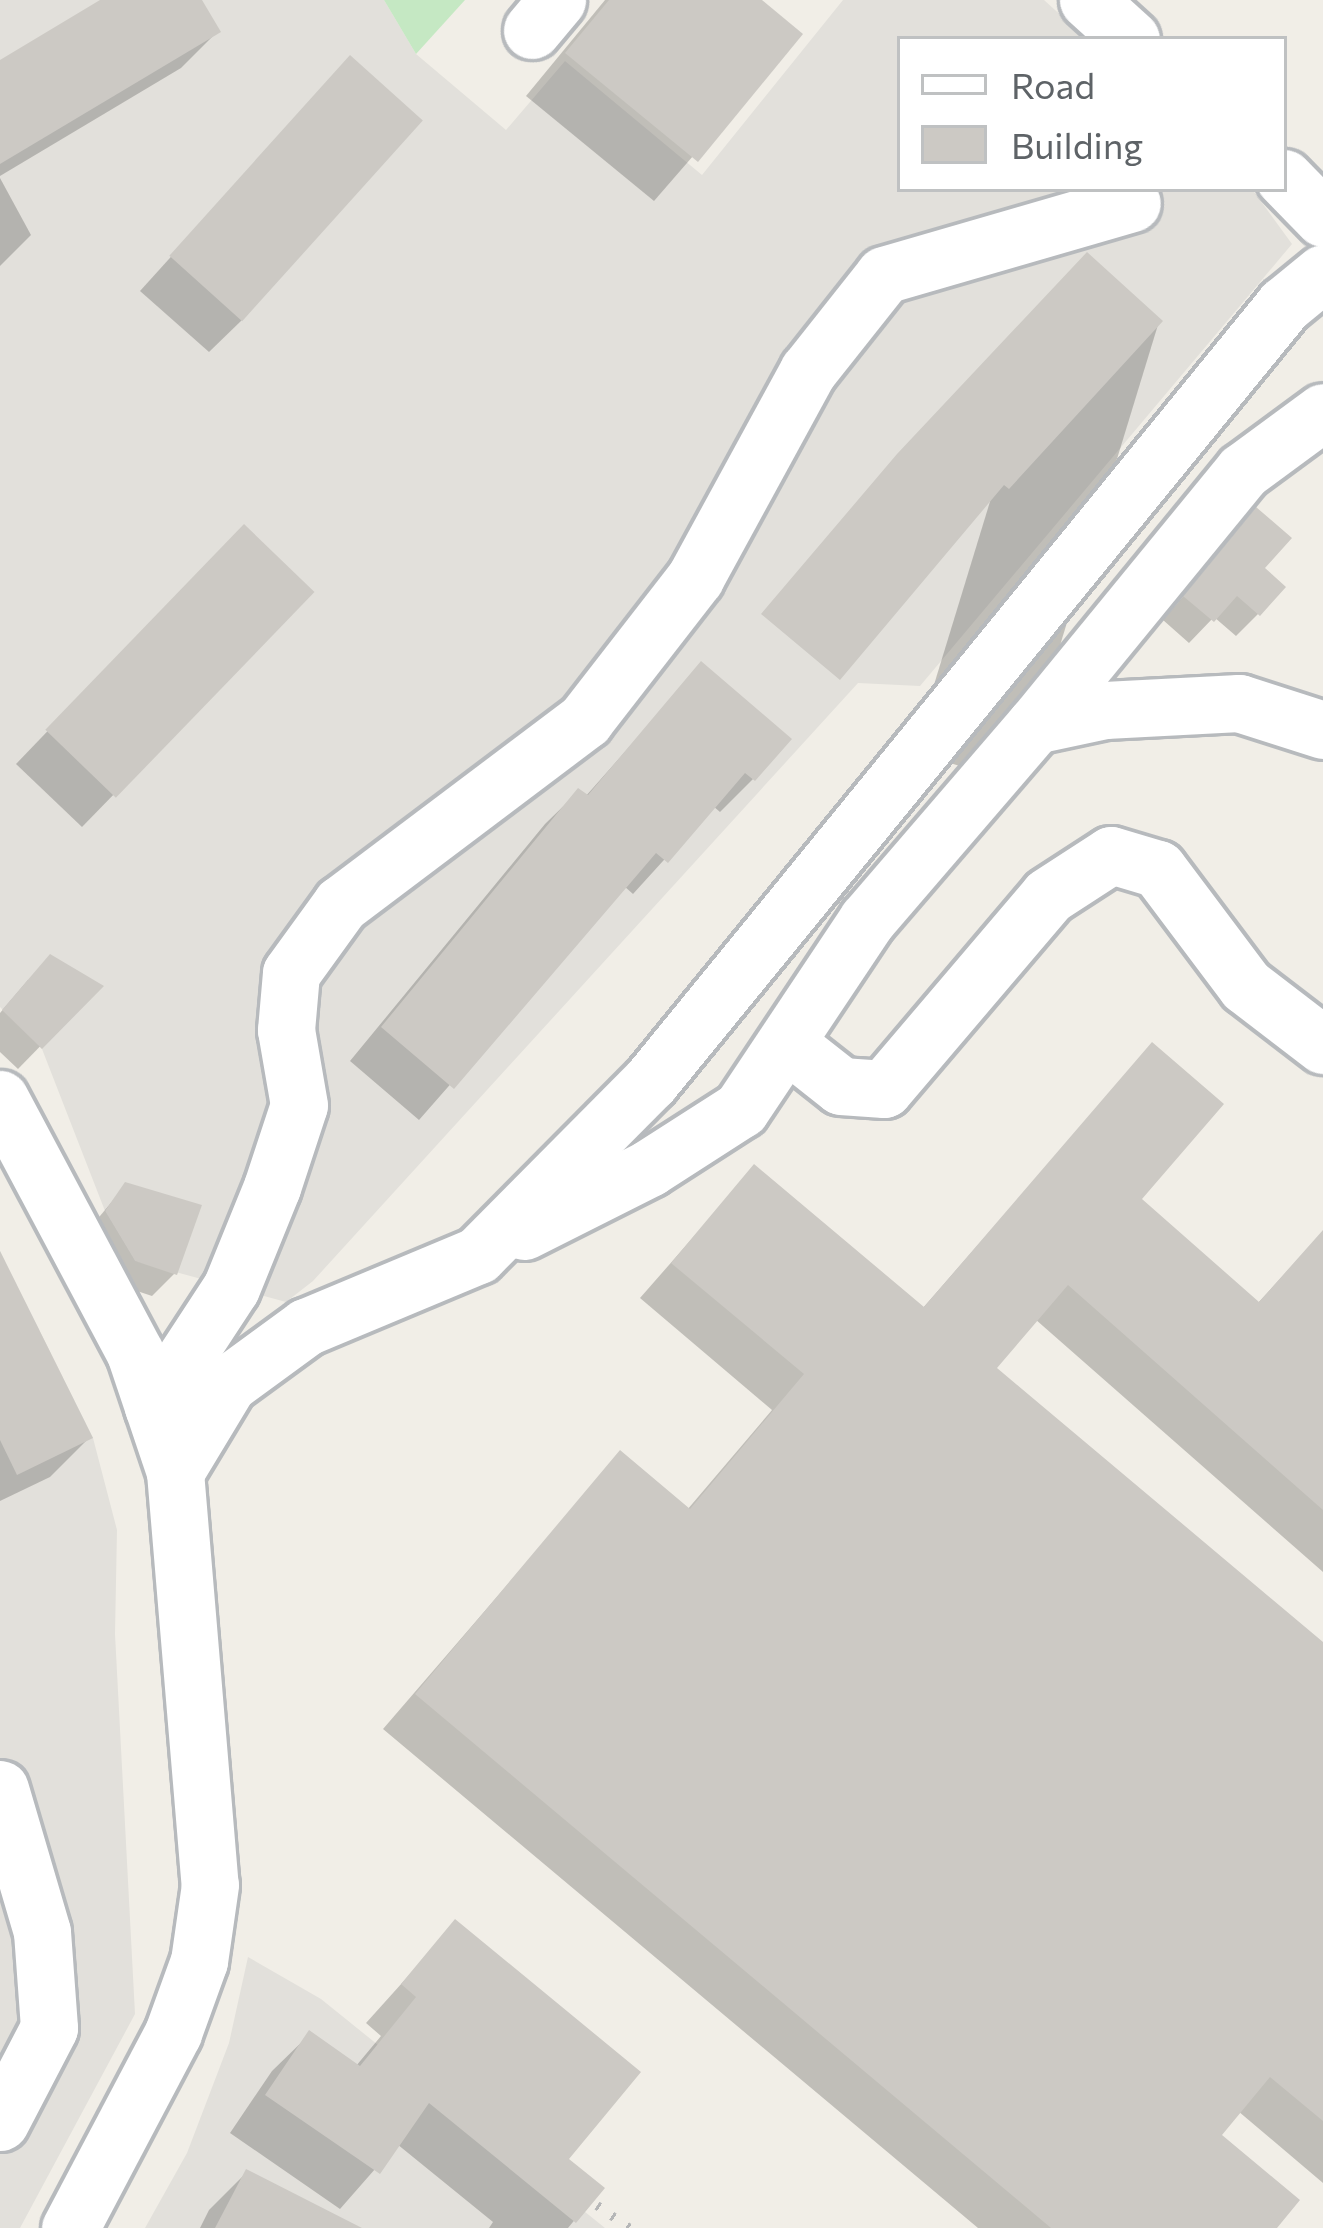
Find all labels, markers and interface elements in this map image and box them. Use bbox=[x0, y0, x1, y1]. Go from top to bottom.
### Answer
legend bbox=[897, 36, 1287, 192]
text: Road bbox=[1011, 62, 1095, 106]
text: Building bbox=[1011, 122, 1143, 166]

